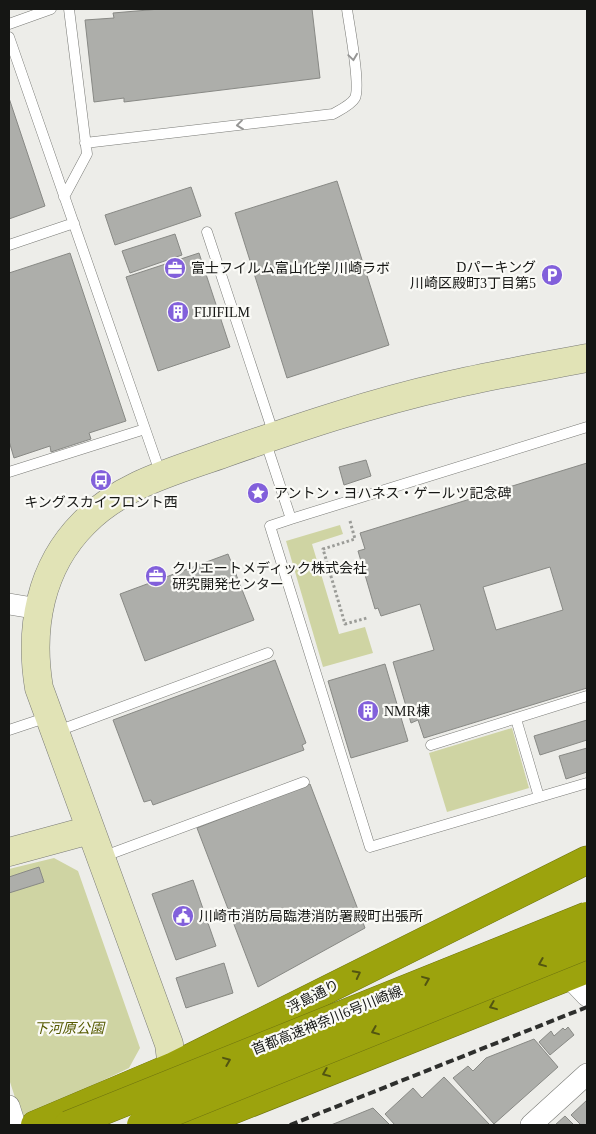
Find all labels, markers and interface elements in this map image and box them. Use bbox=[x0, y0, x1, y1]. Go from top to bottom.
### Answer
one-way arrow bbox=[348, 53, 358, 61]
one-way arrow bbox=[235, 119, 243, 130]
office icon: 富士フイルム富山化学 川崎ラボ bbox=[163, 256, 187, 280]
place label: Dパーキング 川崎区殿町3丁目第5 bbox=[410, 260, 536, 291]
place label: 富士フイルム富山化学 川崎ラボ bbox=[191, 261, 390, 276]
parking icon: Dパーキング 川崎区殿町3丁目第5 bbox=[540, 263, 564, 287]
building icon: FIJIFILM bbox=[166, 300, 190, 324]
place label: FIJIFILM bbox=[194, 305, 251, 320]
bus stop icon: キングスカイフロント西 bbox=[89, 468, 113, 492]
place icon: アントン・ヨハネス・ゲールツ記念碑 bbox=[246, 481, 270, 505]
place label: アントン・ヨハネス・ゲールツ記念碑 bbox=[274, 486, 511, 501]
place label: キングスカイフロント西 bbox=[24, 495, 178, 510]
place label: クリエートメディック株式会社 研究開発センター bbox=[172, 561, 367, 592]
office icon: クリエートメディック株式会社 研究開発センター bbox=[144, 564, 168, 588]
building icon: NMR棟 bbox=[356, 699, 380, 723]
place label: NMR棟 bbox=[384, 703, 430, 719]
public building icon: 川崎市消防局臨港消防署殿町出張所 bbox=[171, 904, 195, 928]
place label: 川崎市消防局臨港消防署殿町出張所 bbox=[199, 909, 423, 924]
one-way arrow bbox=[538, 957, 547, 967]
one-way arrow bbox=[352, 970, 361, 980]
one-way arrow bbox=[421, 976, 430, 986]
street label: 浮島通り bbox=[285, 977, 342, 1016]
street label: 首都高速神奈川6号川崎線 bbox=[250, 983, 405, 1058]
one-way arrow bbox=[489, 1000, 498, 1010]
park label: 下河原公園 bbox=[34, 1021, 106, 1036]
one-way arrow bbox=[371, 1024, 380, 1035]
one-way arrow bbox=[222, 1056, 231, 1067]
one-way arrow bbox=[322, 1067, 331, 1077]

